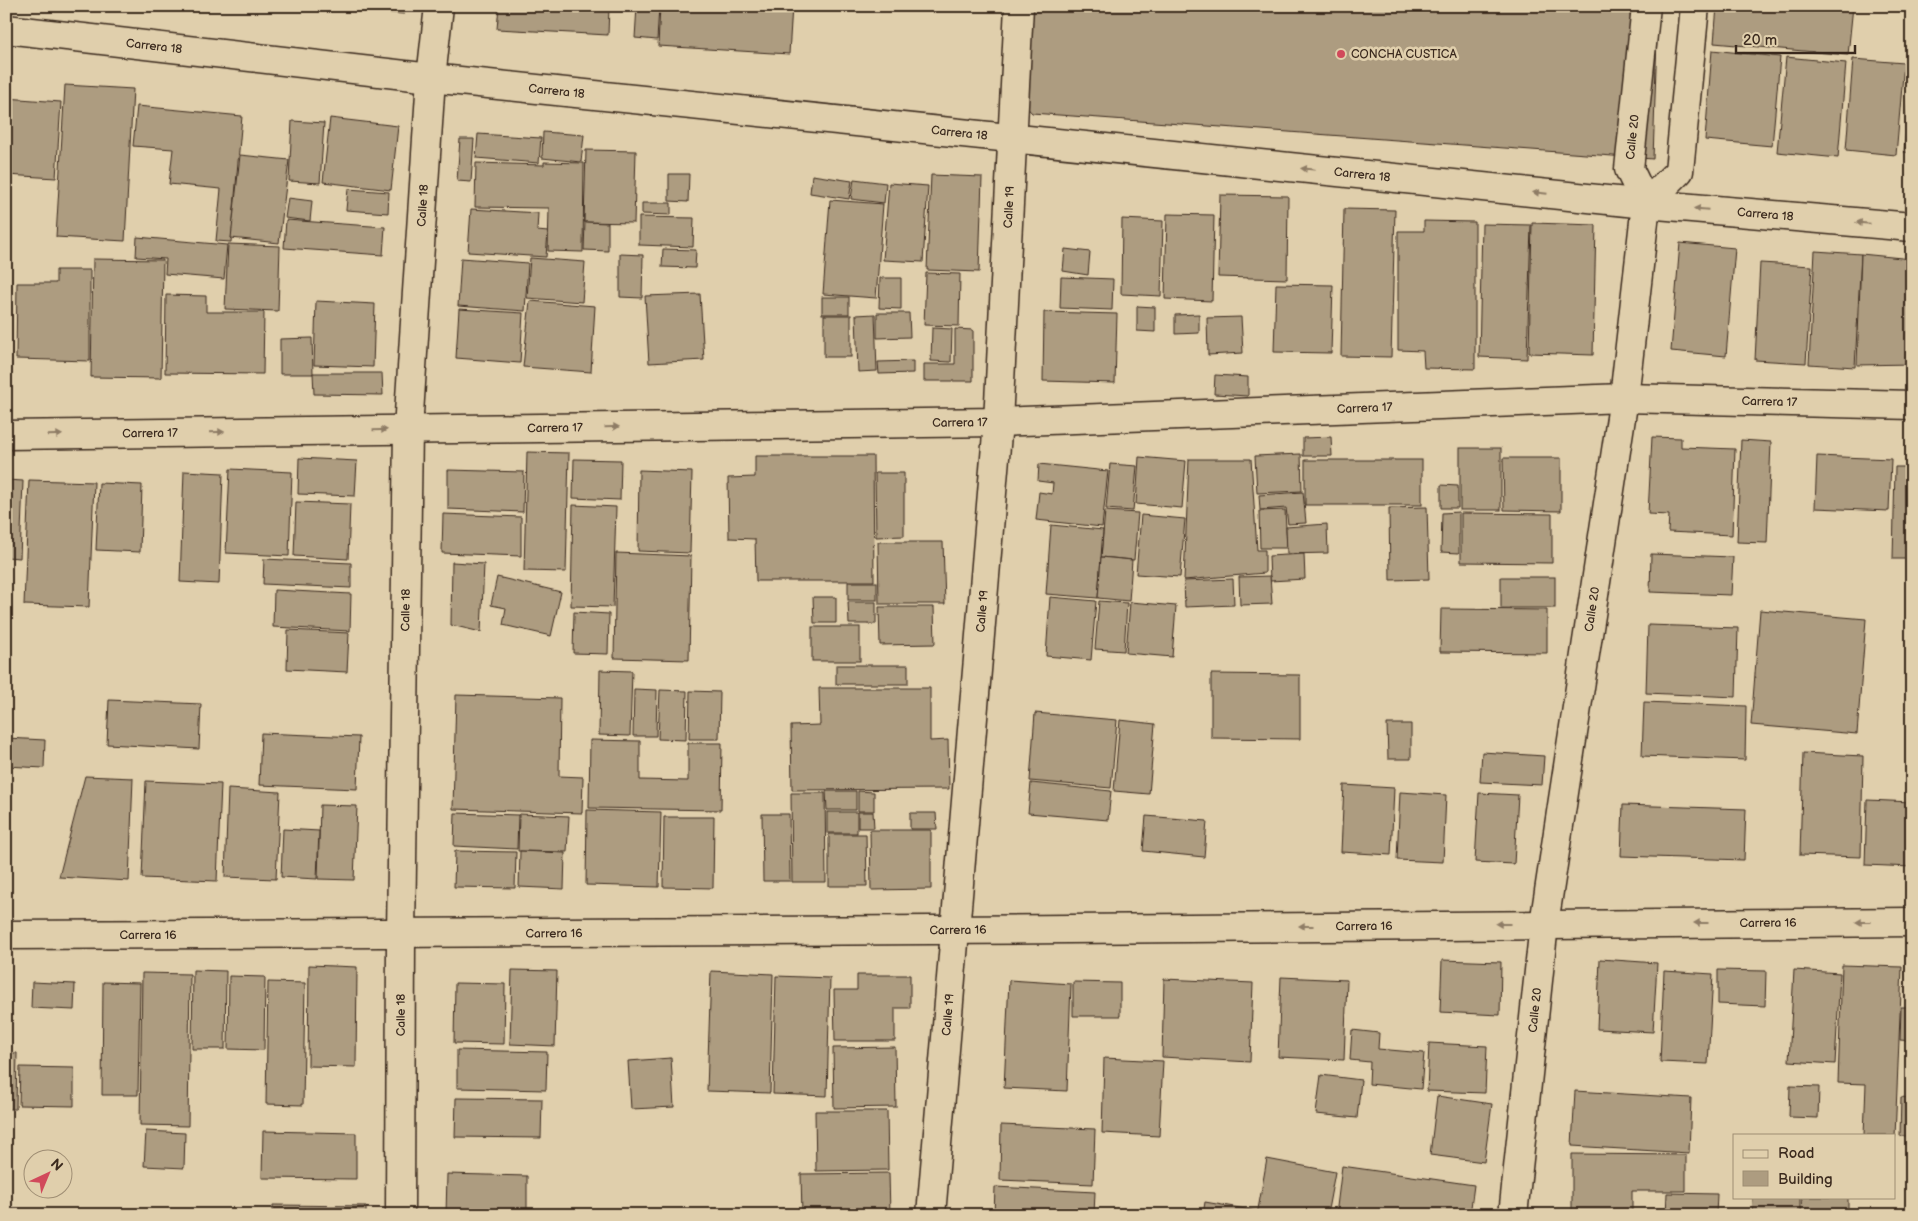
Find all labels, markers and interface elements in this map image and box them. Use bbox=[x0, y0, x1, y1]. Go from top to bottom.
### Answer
scale bar bbox=[1736, 22, 1854, 54]
text: 20 m bbox=[1743, 31, 1777, 50]
street label: Carrera 18 bbox=[125, 36, 183, 57]
place label: CONCHA CUSTICA bbox=[1351, 47, 1457, 62]
marker: CONCHA CUSTICA bbox=[1335, 48, 1347, 60]
street label: Carrera 18 bbox=[527, 81, 585, 102]
street label: Calle 20 bbox=[1623, 114, 1643, 160]
street label: Carrera 18 bbox=[930, 123, 988, 144]
one-way arrow bbox=[1300, 165, 1316, 173]
street label: Carrera 18 bbox=[1333, 165, 1391, 185]
street label: Calle 18 bbox=[414, 184, 432, 227]
street label: Calle 19 bbox=[1001, 185, 1018, 229]
one-way arrow bbox=[1531, 189, 1547, 197]
one-way arrow bbox=[1693, 205, 1709, 213]
street label: Carrera 18 bbox=[1736, 205, 1794, 225]
one-way arrow bbox=[1855, 219, 1871, 227]
street label: Carrera 17 bbox=[1741, 394, 1797, 410]
street label: Carrera 17 bbox=[1337, 400, 1393, 417]
street label: Carrera 17 bbox=[932, 415, 988, 431]
street label: Carrera 17 bbox=[527, 420, 583, 436]
one-way arrow bbox=[605, 423, 621, 431]
street label: Carrera 17 bbox=[122, 426, 178, 441]
one-way arrow bbox=[372, 426, 388, 434]
one-way arrow bbox=[210, 428, 226, 436]
one-way arrow bbox=[47, 430, 63, 438]
street label: Calle 20 bbox=[1582, 586, 1603, 633]
street label: Calle 18 bbox=[398, 589, 414, 631]
street label: Calle 19 bbox=[973, 589, 992, 633]
street label: Carrera 16 bbox=[1739, 916, 1797, 931]
one-way arrow bbox=[1855, 918, 1871, 926]
street label: Carrera 16 bbox=[1335, 919, 1393, 934]
one-way arrow bbox=[1692, 919, 1708, 927]
one-way arrow bbox=[1495, 920, 1511, 928]
one-way arrow bbox=[1297, 922, 1313, 930]
street label: Carrera 16 bbox=[929, 923, 987, 938]
street label: Carrera 16 bbox=[525, 926, 583, 942]
street label: Carrera 16 bbox=[119, 928, 177, 943]
street label: Calle 20 bbox=[1525, 987, 1545, 1033]
street label: Calle 19 bbox=[939, 993, 958, 1037]
street label: Calle 18 bbox=[394, 994, 409, 1036]
legend bbox=[1733, 1134, 1896, 1198]
text: Road bbox=[1778, 1144, 1814, 1163]
north arrow bbox=[22, 1148, 72, 1198]
text: N bbox=[47, 1155, 66, 1175]
text: Building bbox=[1778, 1170, 1833, 1189]

